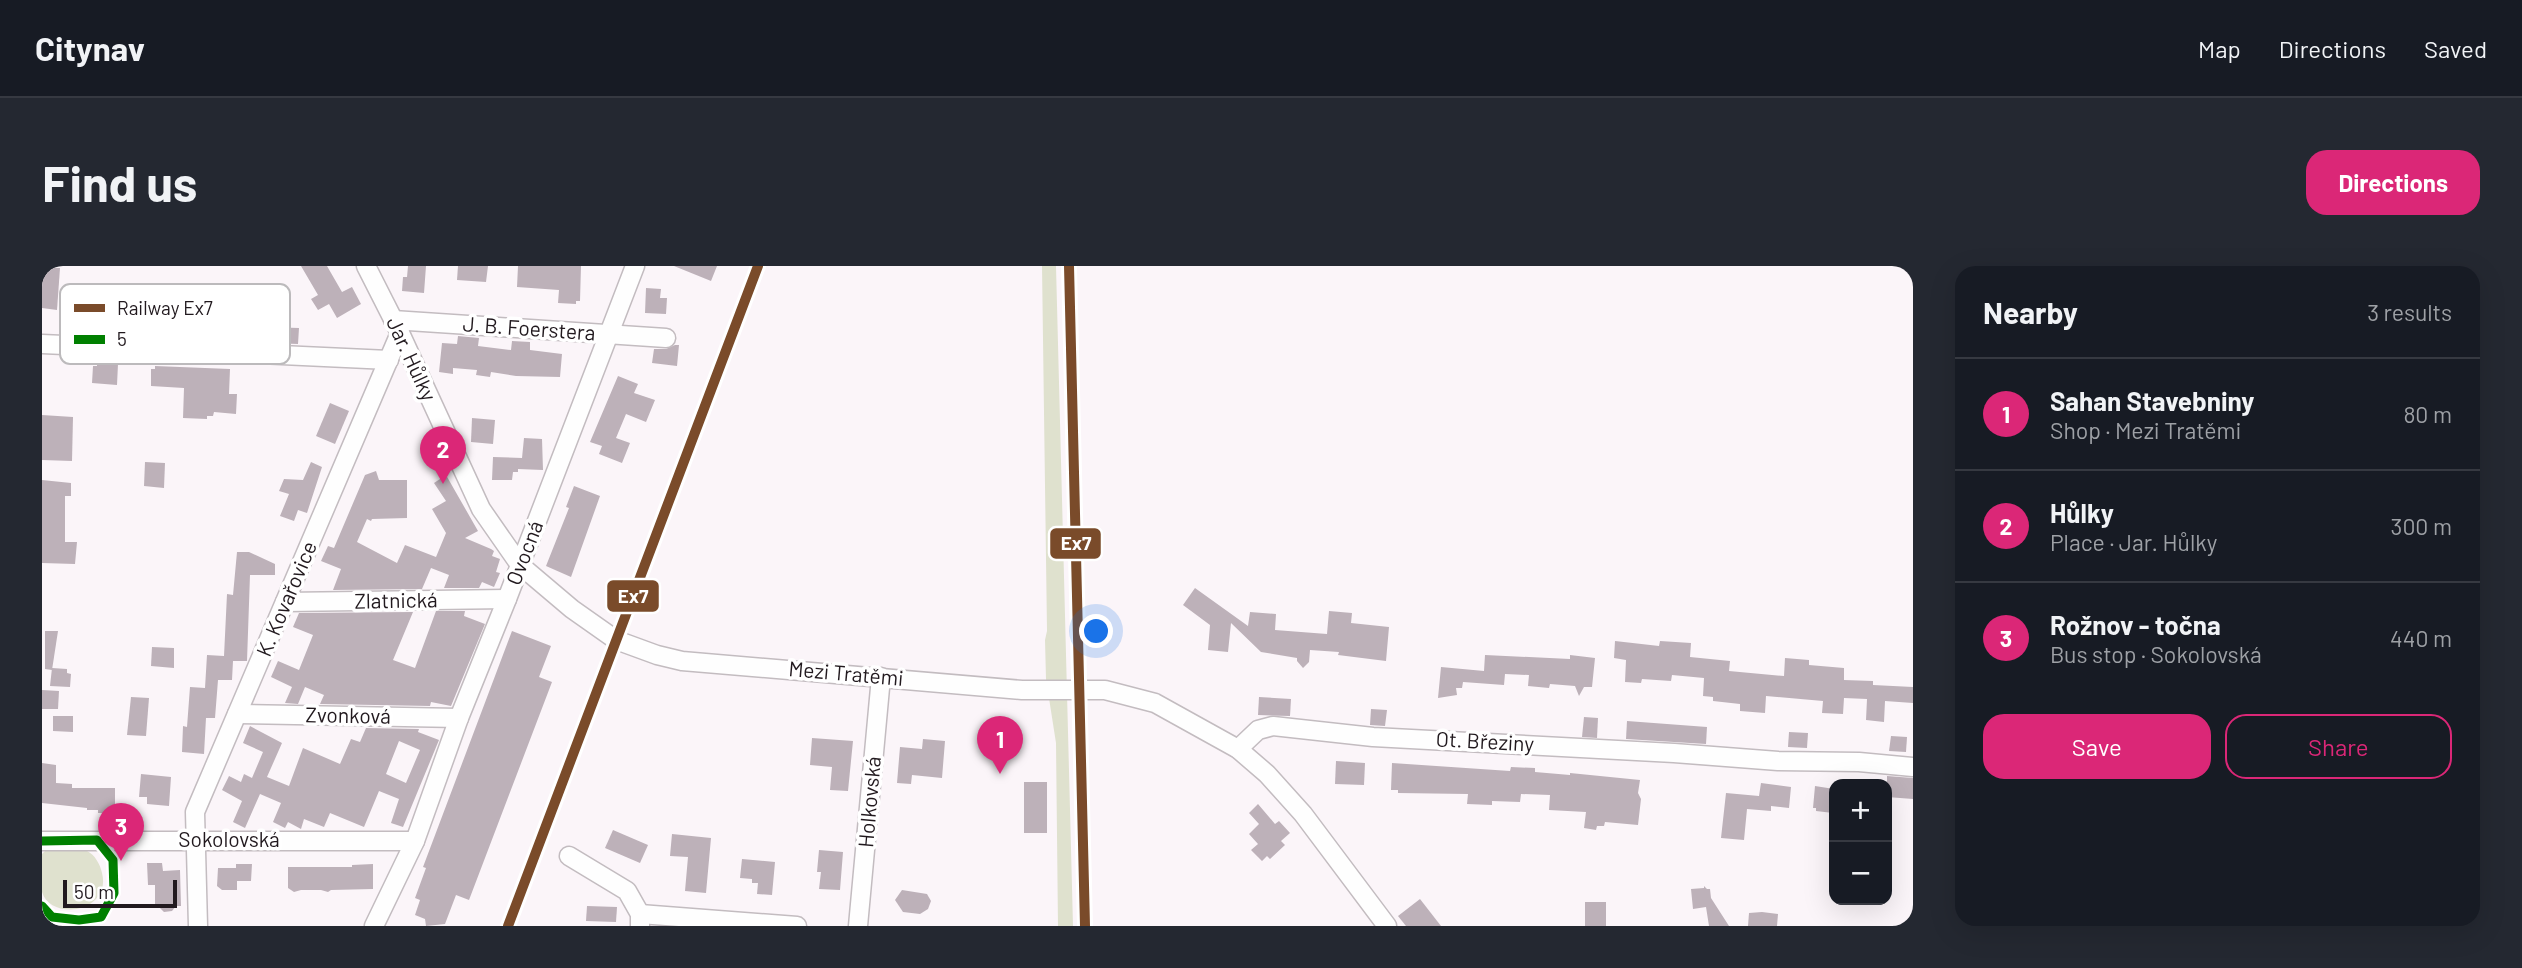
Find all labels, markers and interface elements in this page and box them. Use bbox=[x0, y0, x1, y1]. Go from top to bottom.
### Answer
text: Citynav bbox=[35, 28, 145, 68]
text: Map bbox=[2198, 34, 2241, 63]
text: Directions bbox=[2279, 34, 2386, 63]
text: Saved bbox=[2424, 34, 2487, 63]
button: Directions bbox=[2306, 150, 2480, 215]
text: Find us bbox=[42, 153, 197, 212]
legend bbox=[60, 284, 290, 364]
text: Nearby bbox=[1983, 294, 2078, 330]
text: Railway Ex7 bbox=[117, 296, 213, 319]
text: 3 results bbox=[2367, 298, 2452, 326]
street label: J. B. Foerstera bbox=[462, 310, 596, 345]
street label: Jar. Hůlky bbox=[382, 312, 443, 405]
text: 5 bbox=[117, 327, 127, 350]
text: Sahan Stavebniny bbox=[2050, 385, 2254, 416]
text: 1 bbox=[2002, 400, 2010, 428]
text: 80 m bbox=[2403, 400, 2452, 428]
text: Shop · Mezi Tratěmi bbox=[2050, 416, 2241, 444]
pin: 2 bbox=[420, 426, 466, 484]
text: Hůlky bbox=[2050, 497, 2114, 528]
text: 2 bbox=[2000, 512, 2012, 540]
text: 300 m bbox=[2391, 512, 2452, 540]
street label: Ovocná bbox=[500, 517, 547, 588]
line badge: Ex7 bbox=[1049, 527, 1102, 560]
text: Place · Jar. Hůlky bbox=[2050, 528, 2217, 556]
text: Ex7 bbox=[1061, 531, 1092, 554]
street label: K. Kovařovice bbox=[250, 537, 321, 660]
line badge: Ex7 bbox=[606, 579, 660, 613]
text: Ex7 bbox=[618, 584, 649, 607]
street label: Zlatnická bbox=[354, 586, 438, 613]
text: Rožnov - točna bbox=[2050, 609, 2221, 640]
your location bbox=[1079, 614, 1113, 648]
text: 3 bbox=[2000, 624, 2012, 652]
text: 440 m bbox=[2390, 624, 2452, 652]
text: Bus stop · Sokolovská bbox=[2050, 640, 2262, 668]
street label: Mezi Tratěmi bbox=[788, 655, 905, 690]
street label: Zvonková bbox=[305, 701, 391, 728]
button: Save bbox=[1983, 714, 2211, 779]
button: Share bbox=[2225, 714, 2452, 779]
pin: 1 bbox=[977, 716, 1023, 774]
street label: Ot. Březiny bbox=[1435, 725, 1535, 756]
street label: Holkovská bbox=[852, 755, 885, 849]
map controls bbox=[1829, 779, 1892, 905]
button: + bbox=[1829, 779, 1892, 842]
pin: 3 bbox=[98, 803, 144, 861]
street label: Sokolovská bbox=[178, 826, 280, 851]
button: − bbox=[1829, 842, 1892, 905]
scale bar bbox=[63, 877, 177, 909]
text: 50 m bbox=[74, 880, 114, 903]

